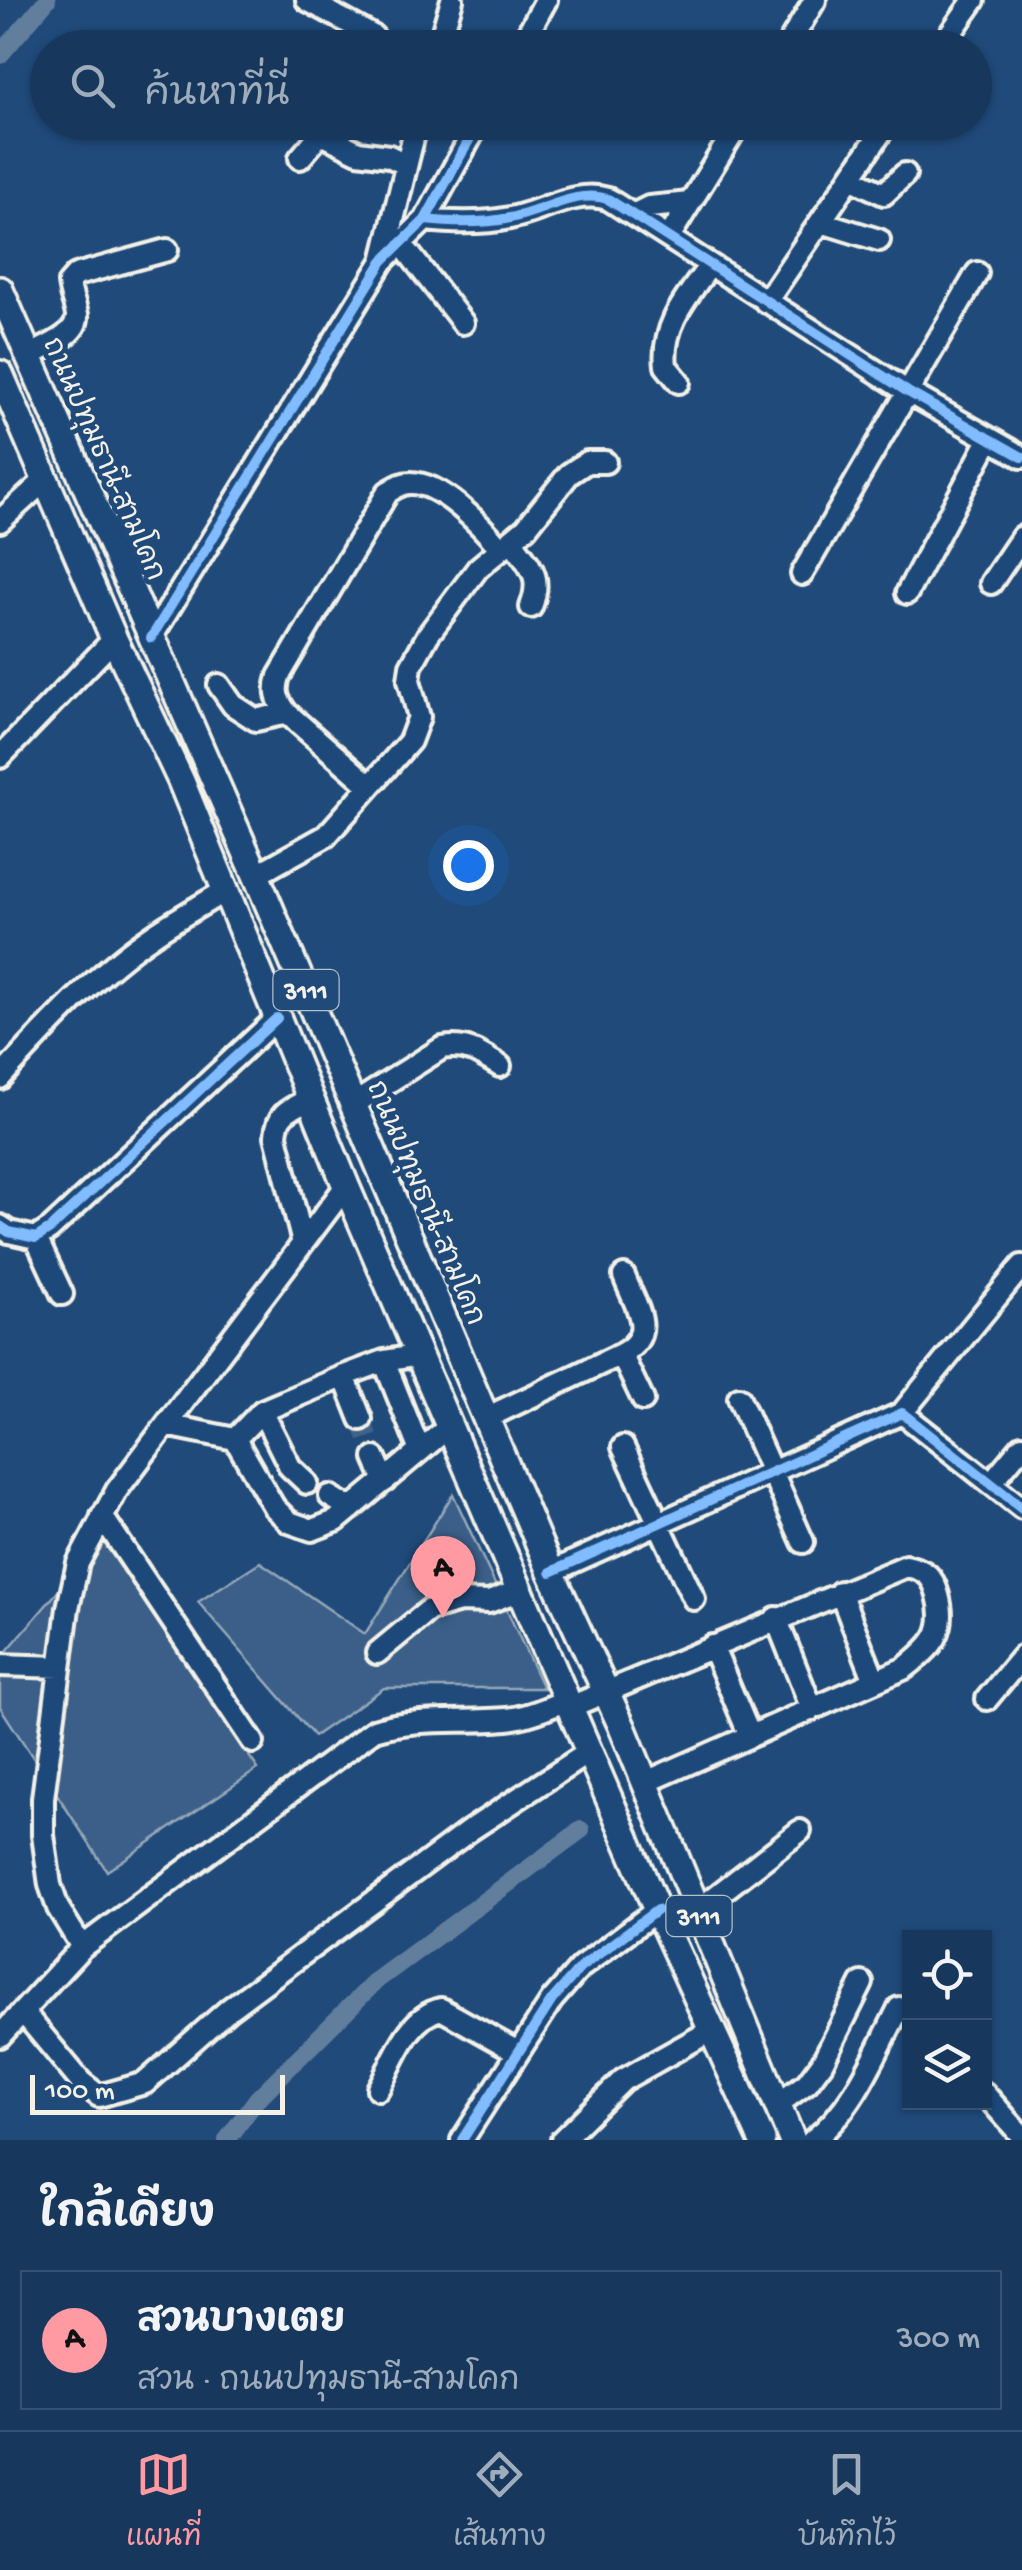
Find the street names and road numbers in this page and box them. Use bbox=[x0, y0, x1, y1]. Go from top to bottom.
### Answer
street label: ถนนปทุมธานี-สามโคก bbox=[33, 330, 177, 587]
road number: 3111 bbox=[274, 970, 338, 1010]
street label: ถนนปทุมธานี-สามโคก bbox=[357, 1074, 497, 1331]
road number: 3111 bbox=[666, 1896, 732, 1936]

